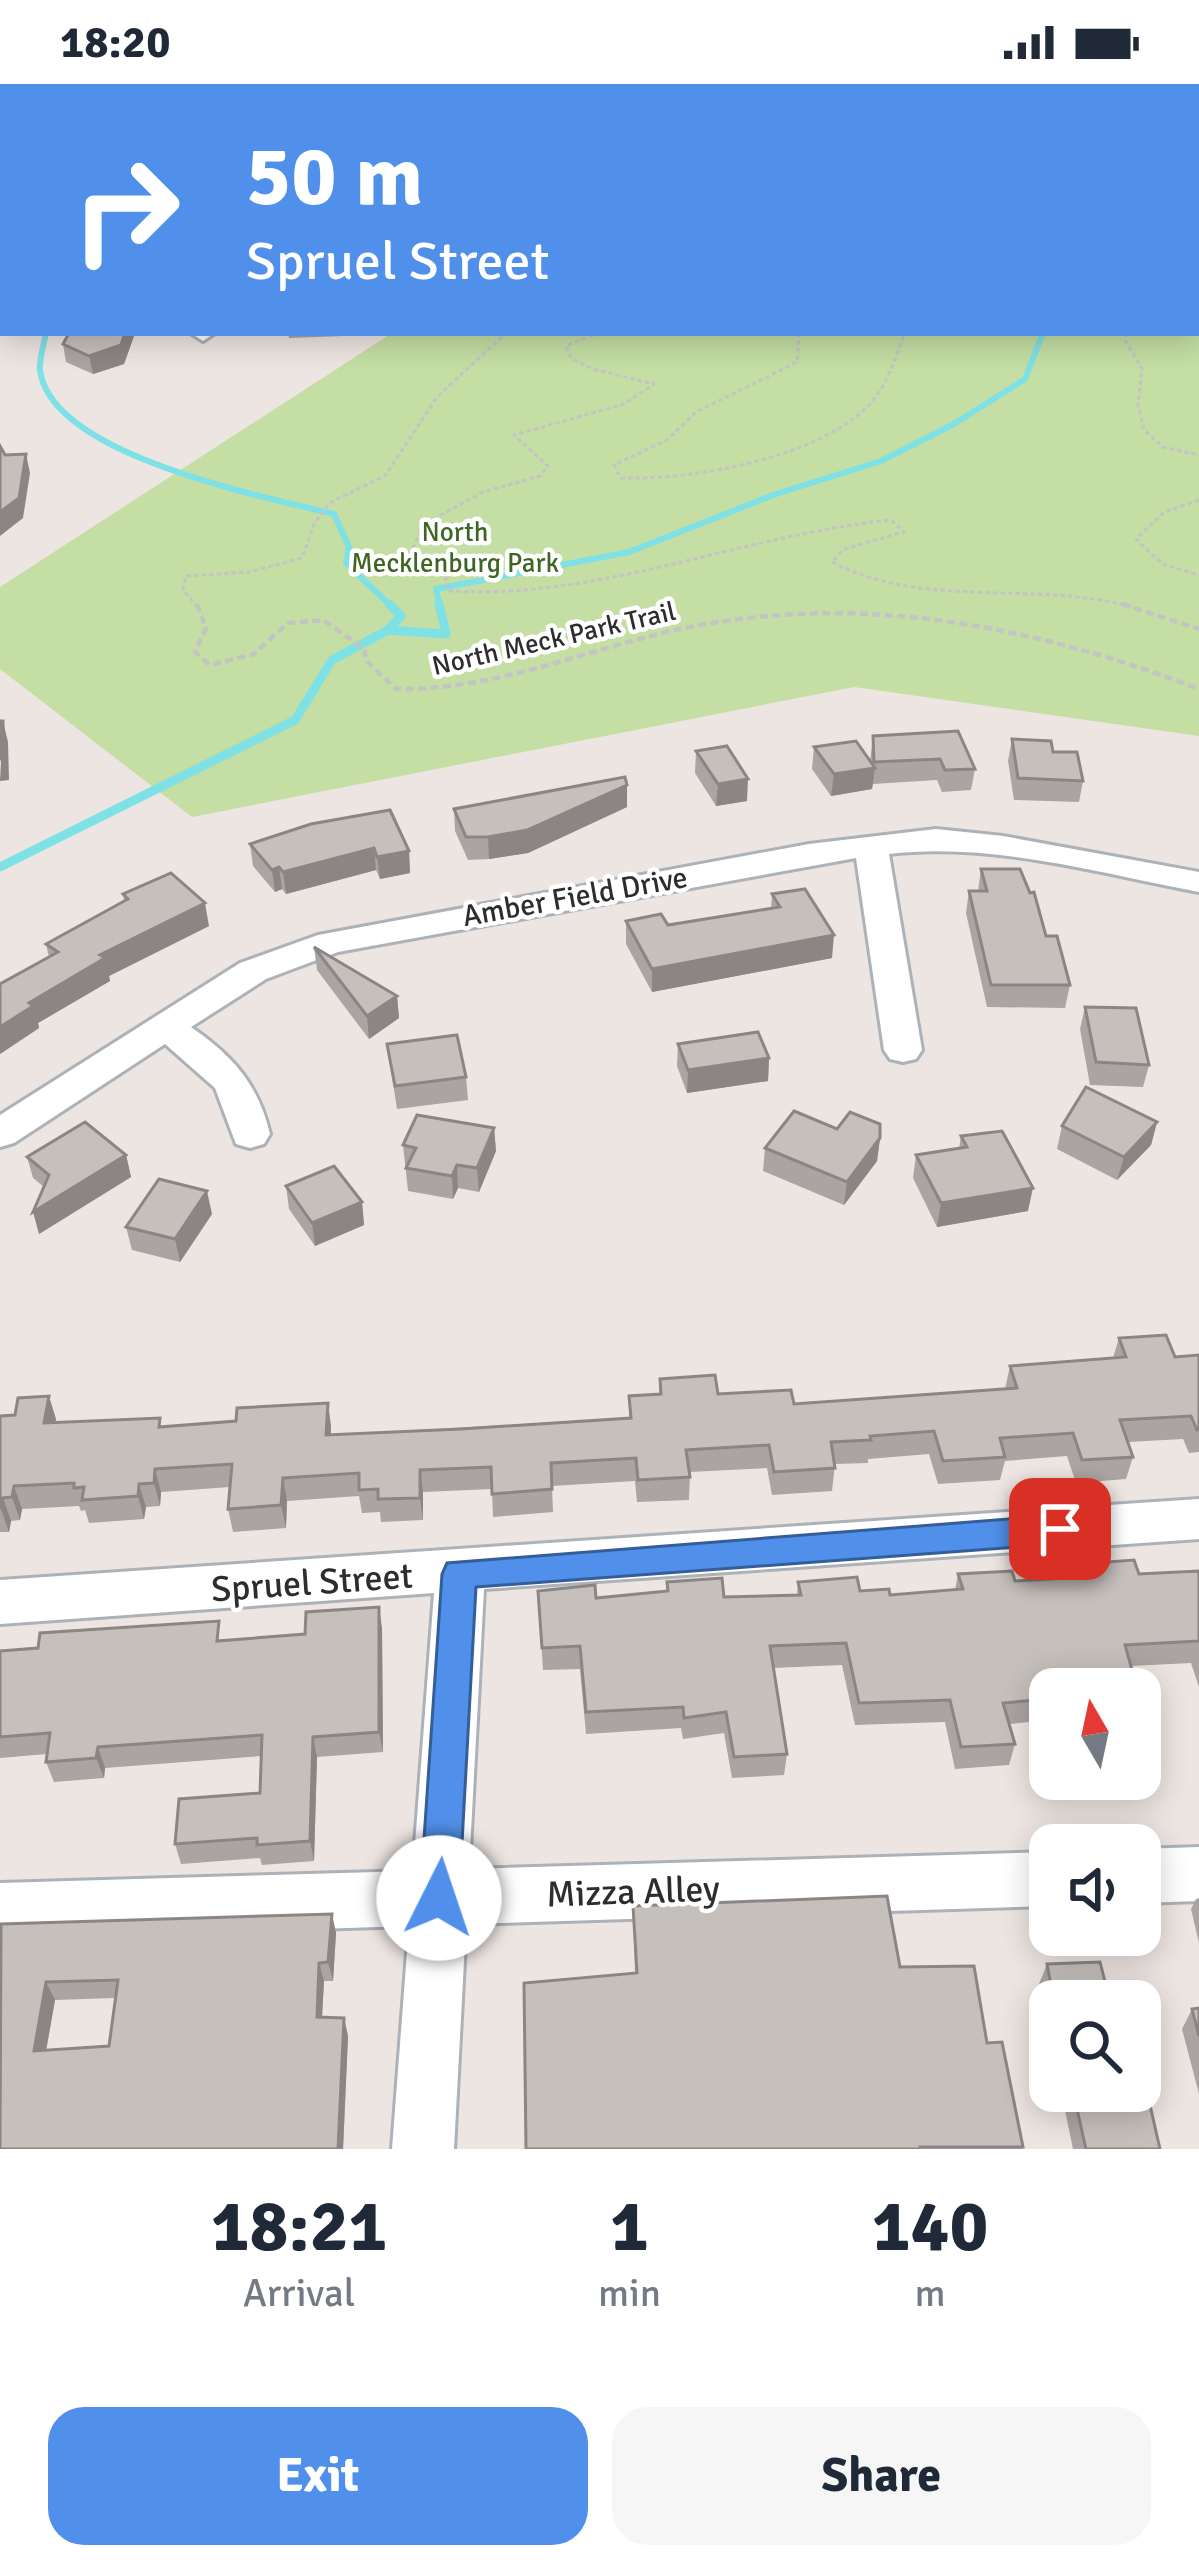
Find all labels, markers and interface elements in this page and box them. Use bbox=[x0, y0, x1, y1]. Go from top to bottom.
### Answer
text: 18:20 bbox=[60, 15, 170, 70]
text: 50 m bbox=[246, 125, 423, 229]
icon: right bbox=[48, 132, 204, 288]
text: Spruel Street bbox=[246, 228, 549, 295]
park label: North Mecklenburg Park bbox=[351, 516, 559, 580]
street label: North Meck Park Trail bbox=[429, 595, 679, 683]
street label: Amber Field Drive bbox=[460, 859, 690, 935]
pin bbox=[1009, 1478, 1111, 1580]
icon: arrive bbox=[1027, 1496, 1093, 1562]
street label: Spruel Street bbox=[210, 1554, 414, 1612]
north arrow bbox=[1029, 1668, 1161, 1800]
map controls bbox=[1029, 1668, 1161, 2112]
button: sound bbox=[1029, 1824, 1161, 1956]
position arrow bbox=[376, 1835, 502, 1961]
street label: Mizza Alley bbox=[545, 1866, 721, 1918]
button: search bbox=[1029, 1980, 1161, 2112]
text: 18:21 bbox=[211, 2182, 387, 2271]
text: 1 bbox=[610, 2182, 649, 2271]
text: 140 bbox=[872, 2182, 988, 2271]
text: Arrival bbox=[243, 2269, 355, 2317]
text: min bbox=[598, 2269, 661, 2317]
text: m bbox=[914, 2269, 946, 2317]
button: Exit bbox=[48, 2407, 588, 2545]
button: Share bbox=[612, 2407, 1151, 2545]

